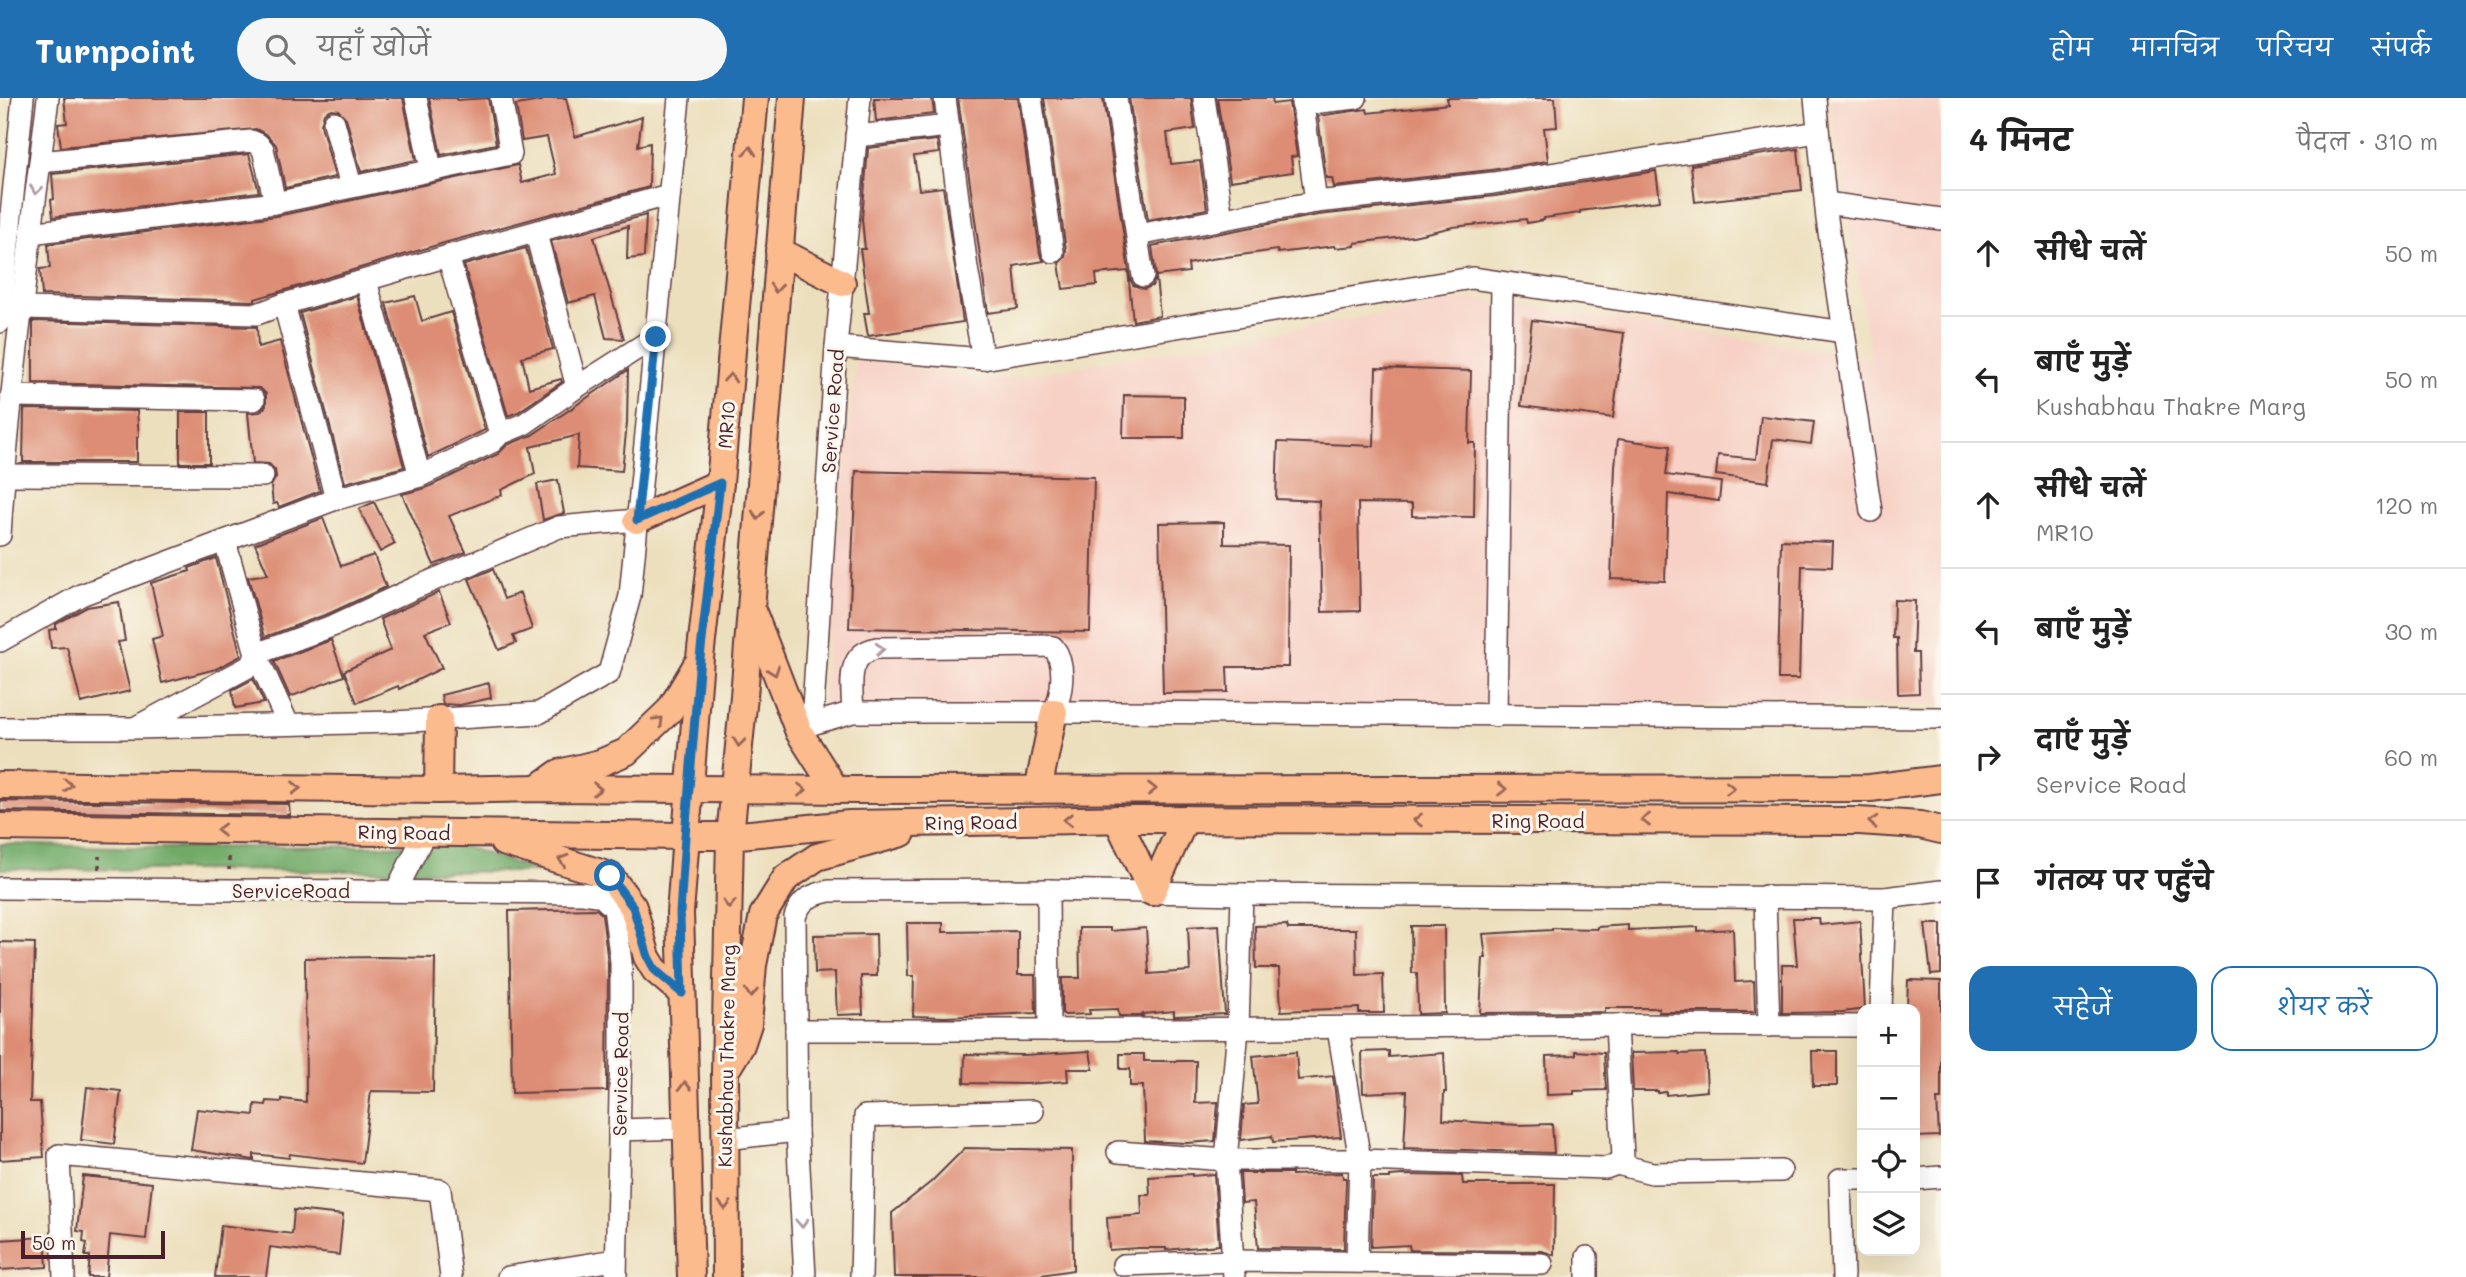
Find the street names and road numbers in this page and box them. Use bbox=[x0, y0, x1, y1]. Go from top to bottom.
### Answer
street label: Service Road bbox=[815, 348, 849, 474]
street label: MR10 bbox=[711, 400, 741, 450]
street label: Ring Road bbox=[1492, 808, 1584, 833]
street label: Ring Road bbox=[924, 809, 1018, 835]
street label: Ring Road bbox=[357, 819, 451, 845]
street label: ServiceRoad bbox=[232, 878, 350, 903]
street label: Kushabhau Thakre Marg bbox=[712, 944, 740, 1168]
street label: Service Road bbox=[606, 1012, 634, 1136]

